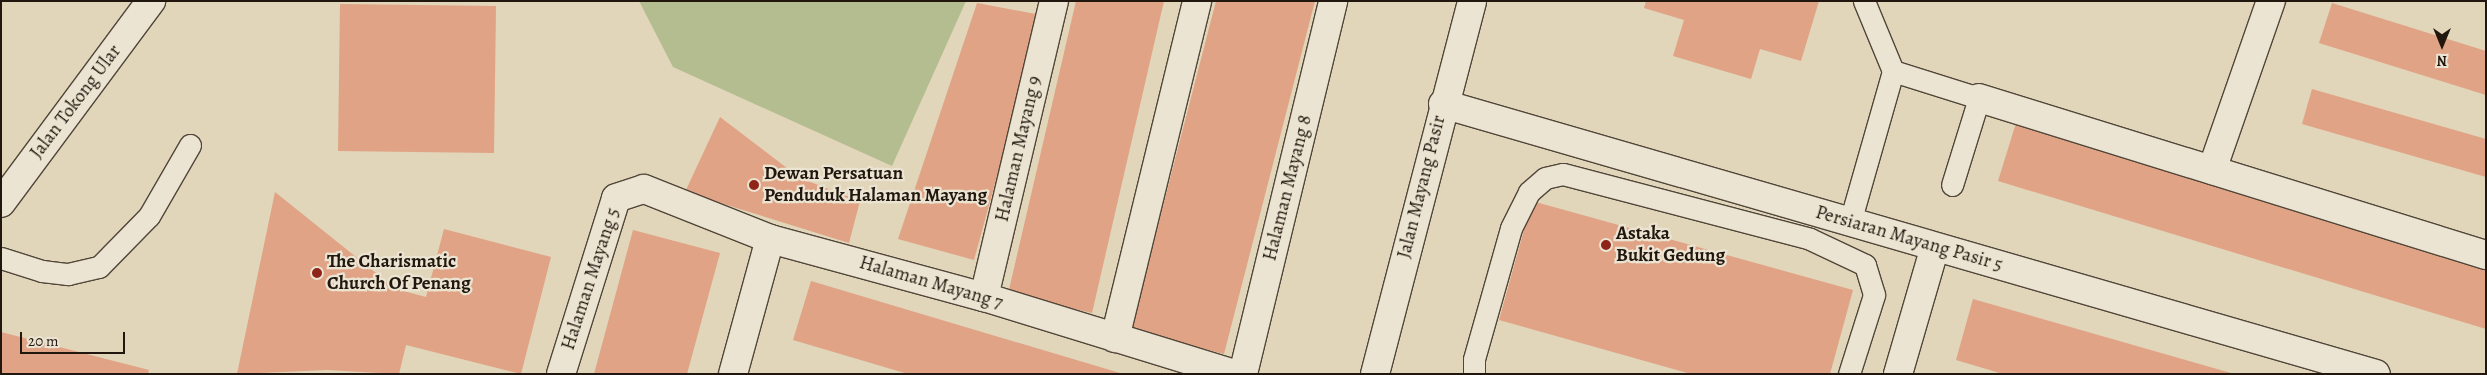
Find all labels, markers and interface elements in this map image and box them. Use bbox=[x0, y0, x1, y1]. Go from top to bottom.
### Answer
north arrow bbox=[2417, 20, 2467, 70]
street label: Jalan Tokong Ular bbox=[26, 41, 126, 163]
text: N bbox=[2437, 51, 2447, 70]
street label: Halaman Mayang 9 bbox=[991, 74, 1047, 224]
street label: Halaman Mayang 8 bbox=[1259, 113, 1317, 263]
street label: Jalan Mayang Pasir bbox=[1393, 113, 1451, 261]
place label: Dewan Persatuan Penduduk Halaman Mayang bbox=[764, 163, 987, 207]
marker: Dewan Persatuan Penduduk Halaman Mayang bbox=[748, 179, 760, 191]
street label: Persiaran Mayang Pasir 5 bbox=[1813, 201, 2005, 277]
street label: Halaman Mayang 5 bbox=[557, 205, 625, 353]
place label: Astaka Bukit Gedung bbox=[1616, 223, 1725, 267]
marker: Astaka Bukit Gedung bbox=[1600, 239, 1612, 251]
place label: The Charismatic Church Of Penang bbox=[327, 251, 471, 295]
street label: Halaman Mayang 7 bbox=[857, 252, 1005, 314]
marker: The Charismatic Church Of Penang bbox=[311, 267, 323, 279]
scale bar bbox=[22, 322, 128, 354]
text: 20 m bbox=[28, 331, 59, 351]

